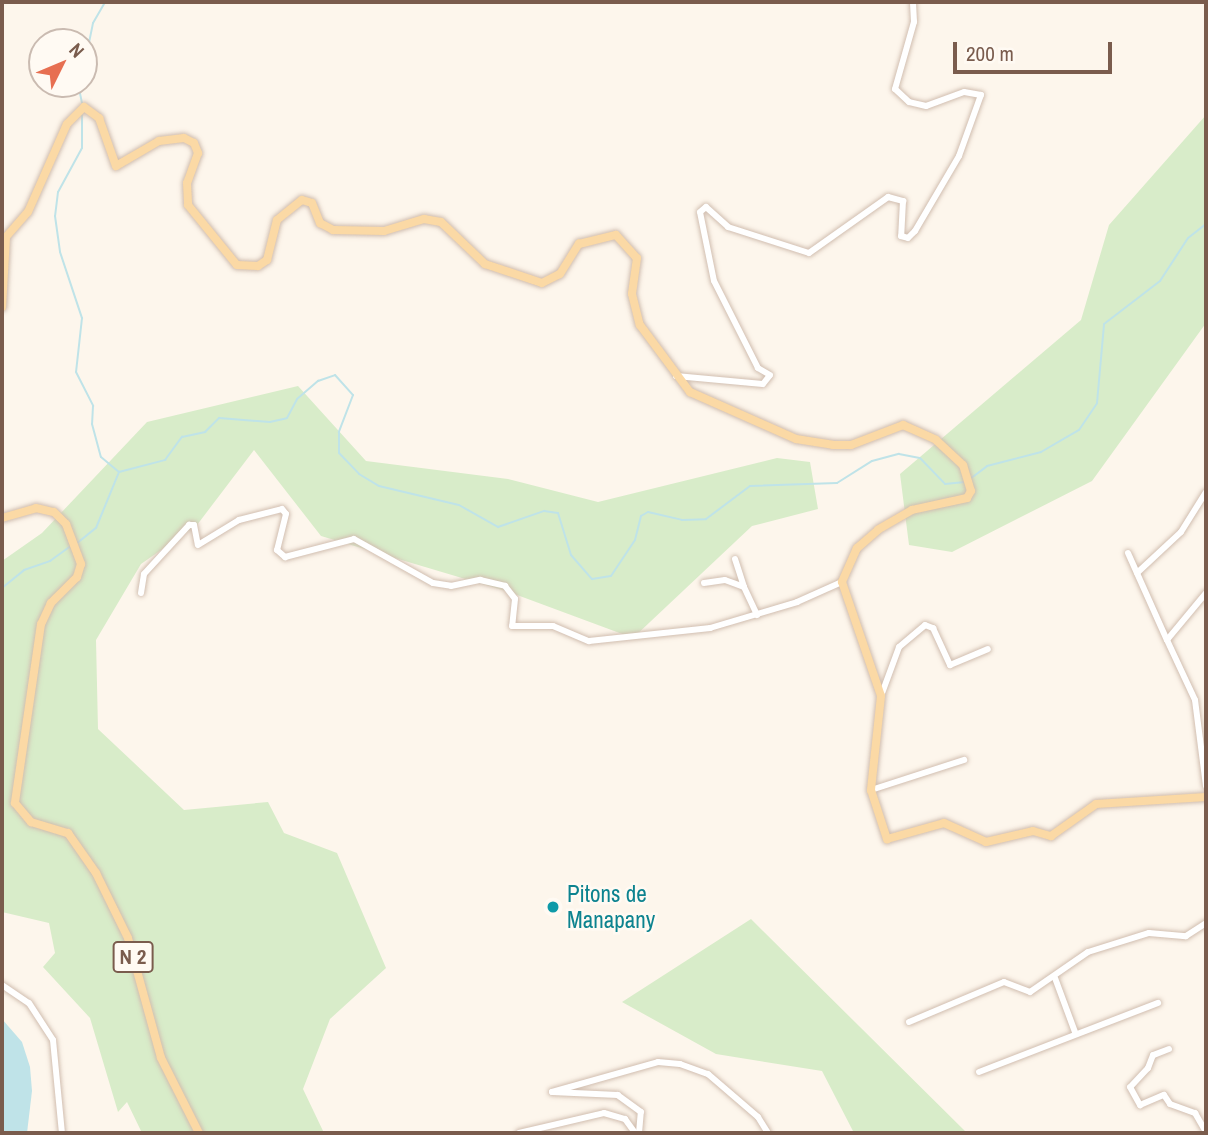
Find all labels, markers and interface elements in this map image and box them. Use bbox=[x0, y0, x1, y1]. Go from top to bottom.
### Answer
north arrow bbox=[28, 28, 98, 98]
scale bar bbox=[956, 28, 1115, 72]
text: N bbox=[64, 37, 90, 63]
text: 200 m bbox=[966, 39, 1014, 68]
place label: Pitons de Manapany bbox=[567, 880, 655, 934]
marker: Pitons de Manapany bbox=[545, 899, 561, 915]
road number: N 2 bbox=[112, 940, 154, 974]

